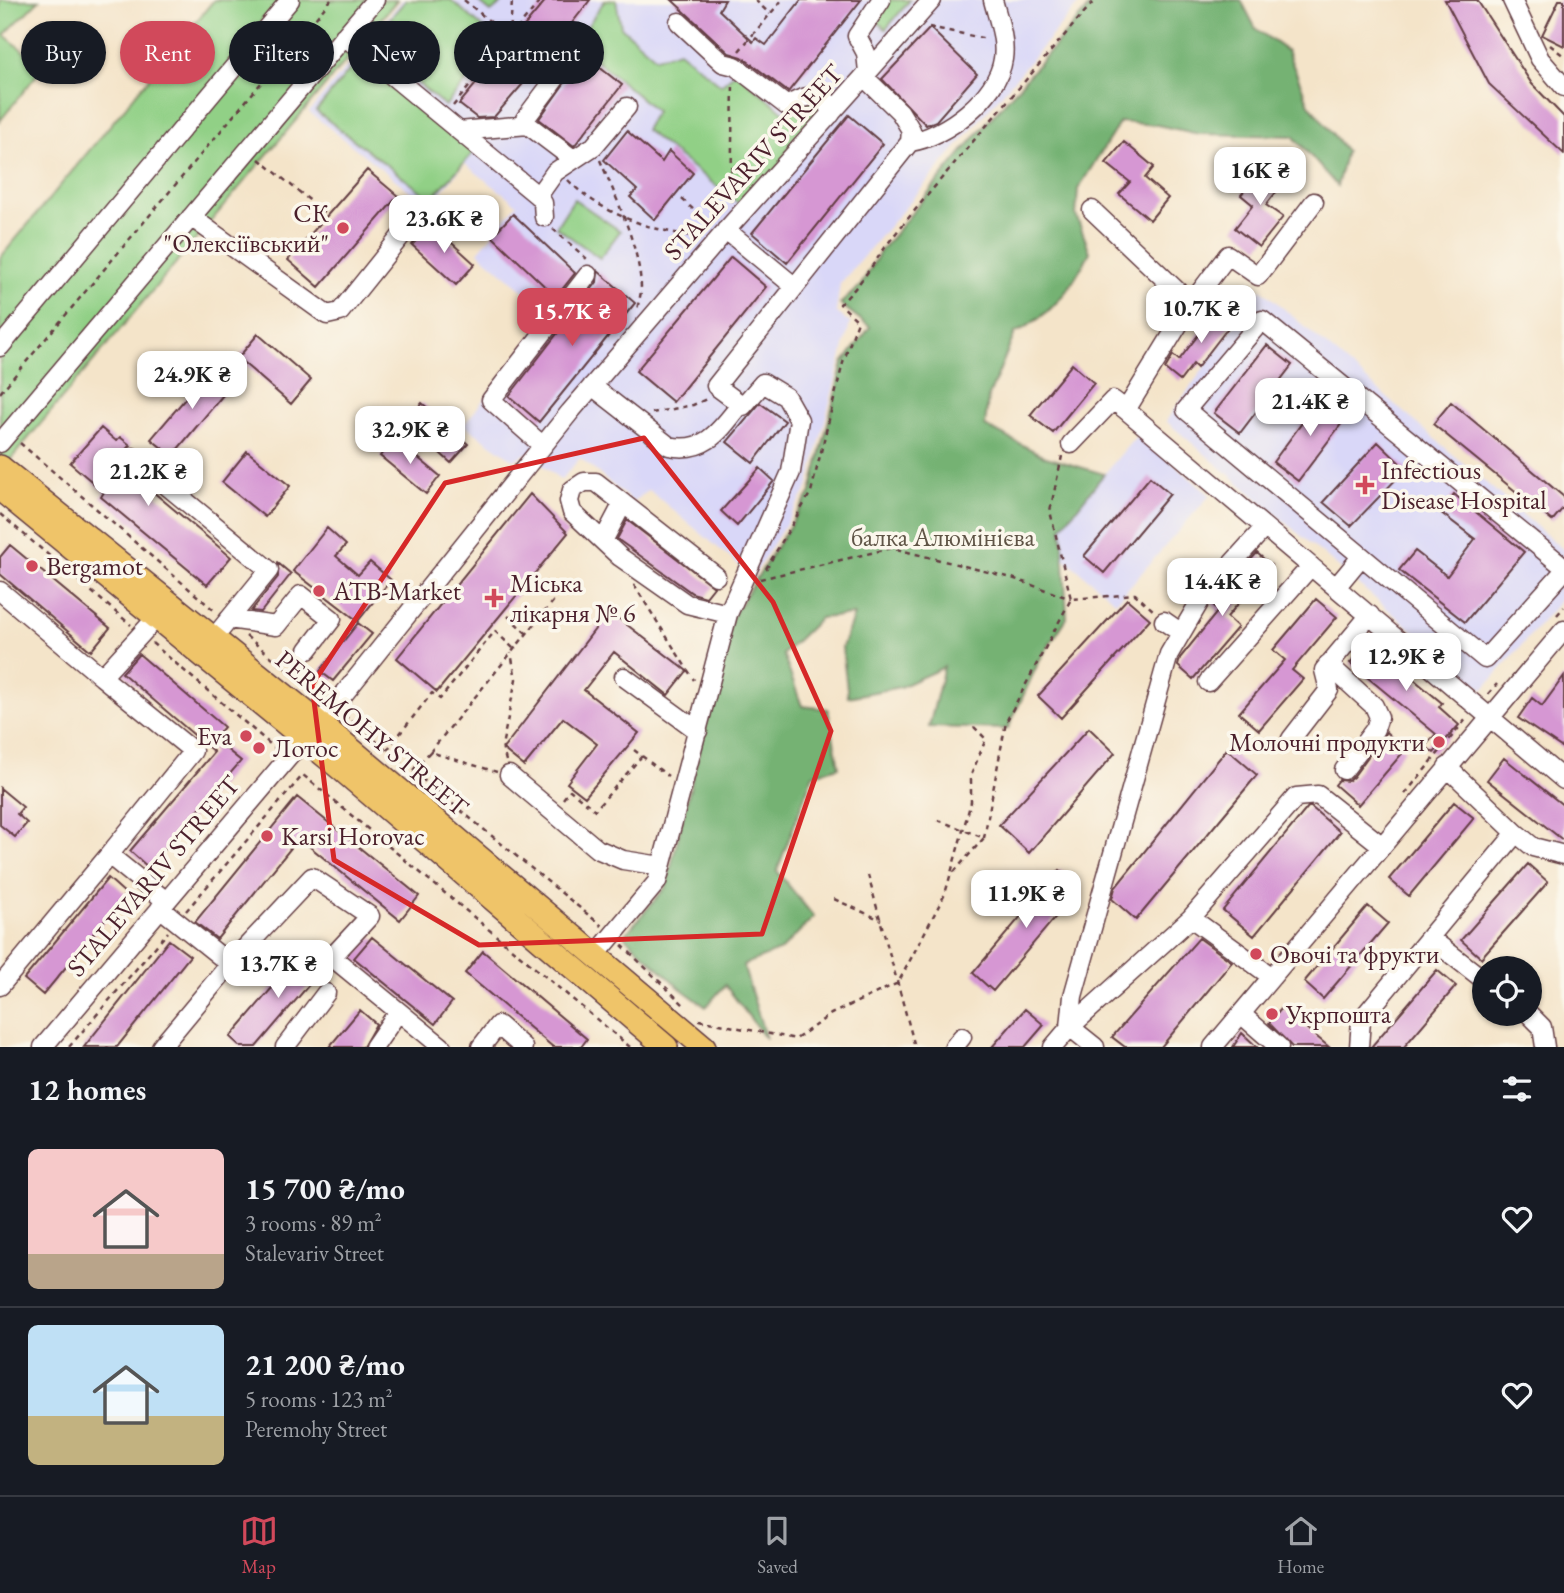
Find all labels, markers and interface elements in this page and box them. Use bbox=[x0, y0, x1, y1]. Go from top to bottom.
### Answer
chip: Buy bbox=[21, 21, 106, 84]
chip: Rent bbox=[120, 21, 215, 84]
chip: Filters bbox=[229, 21, 334, 84]
chip: New bbox=[348, 21, 440, 84]
chip: Apartment bbox=[454, 21, 604, 84]
street label: STALEVARIV STREET bbox=[656, 57, 850, 267]
pin: 16K ₴ bbox=[1211, 148, 1309, 207]
text: 16K ₴ bbox=[1230, 155, 1290, 185]
place label: СК "Олексіївський" bbox=[164, 196, 330, 260]
pin: 23.6K ₴ bbox=[379, 196, 509, 255]
text: 23.6K ₴ bbox=[405, 203, 483, 233]
marker: СК "Олексіївський" bbox=[335, 220, 351, 236]
pin: 10.7K ₴ bbox=[1136, 286, 1266, 345]
pin: 15.7K ₴ bbox=[507, 288, 637, 348]
text: 10.7K ₴ bbox=[1162, 293, 1240, 323]
text: 15.7K ₴ bbox=[533, 296, 611, 326]
pin: 24.9K ₴ bbox=[127, 352, 257, 411]
text: 24.9K ₴ bbox=[153, 359, 231, 389]
pin: 21.4K ₴ bbox=[1245, 378, 1375, 438]
text: 21.4K ₴ bbox=[1271, 386, 1349, 416]
pin: 32.9K ₴ bbox=[345, 406, 475, 466]
text: 32.9K ₴ bbox=[371, 414, 449, 444]
pin: 21.2K ₴ bbox=[83, 448, 213, 508]
place label: Infectious Disease Hospital bbox=[1381, 453, 1547, 517]
text: 21.2K ₴ bbox=[109, 456, 187, 486]
marker: Infectious Disease Hospital bbox=[1355, 475, 1375, 495]
park label: балка Алюмінієва bbox=[851, 520, 1036, 554]
place label: Bergamot bbox=[46, 549, 143, 583]
marker: Bergamot bbox=[24, 558, 40, 574]
pin: 14.4K ₴ bbox=[1157, 558, 1287, 618]
place label: Мiська лiкарня № 6 bbox=[510, 566, 635, 630]
text: 14.4K ₴ bbox=[1183, 566, 1261, 596]
place label: ATB-Market bbox=[332, 574, 461, 608]
marker: ATB-Market bbox=[311, 583, 327, 599]
marker: Мiська лiкарня № 6 bbox=[484, 588, 504, 608]
pin: 12.9K ₴ bbox=[1341, 634, 1471, 693]
text: 12.9K ₴ bbox=[1367, 641, 1445, 671]
street label: PEREMOHY STREET bbox=[269, 642, 476, 824]
place label: Eva bbox=[197, 719, 233, 753]
place label: Молочні продукти bbox=[1229, 725, 1425, 759]
marker: Eva bbox=[238, 728, 254, 744]
place label: Лотос bbox=[273, 731, 338, 765]
marker: Молочні продукти bbox=[1431, 734, 1447, 750]
marker: Лотос bbox=[251, 740, 267, 756]
street label: STALEVARIV STREET bbox=[59, 768, 247, 983]
place label: Karsi Horovac bbox=[281, 819, 425, 853]
marker: Karsi Horovac bbox=[259, 828, 275, 844]
pin: 11.9K ₴ bbox=[961, 870, 1091, 930]
text: 11.9K ₴ bbox=[987, 878, 1065, 908]
place label: Овочі та фрукти bbox=[1270, 937, 1440, 971]
pin: 13.7K ₴ bbox=[213, 940, 343, 1000]
marker: Овочі та фрукти bbox=[1248, 946, 1264, 962]
text: 13.7K ₴ bbox=[239, 948, 317, 978]
map controls bbox=[1472, 956, 1542, 1026]
button: locate bbox=[1472, 956, 1542, 1026]
place label: Укрпошта bbox=[1285, 997, 1392, 1031]
marker: Укрпошта bbox=[1264, 1006, 1280, 1022]
text: 12 homes bbox=[28, 1070, 146, 1109]
icon: filters bbox=[1498, 1070, 1536, 1108]
text: 15 700 ₴/mo bbox=[245, 1169, 405, 1208]
icon: home bbox=[84, 1177, 168, 1261]
icon: heart bbox=[1498, 1200, 1536, 1238]
text: 3 rooms · 89 m² bbox=[245, 1208, 382, 1238]
text: Stalevariv Street bbox=[245, 1238, 384, 1268]
text: 21 200 ₴/mo bbox=[245, 1345, 405, 1384]
icon: home bbox=[84, 1353, 168, 1437]
icon: heart bbox=[1498, 1376, 1536, 1414]
text: 5 rooms · 123 m² bbox=[245, 1384, 393, 1414]
text: Peremohy Street bbox=[245, 1414, 387, 1444]
tab: Map bbox=[240, 1512, 278, 1579]
tab: Saved bbox=[757, 1512, 798, 1579]
tab: Home bbox=[1277, 1512, 1324, 1579]

